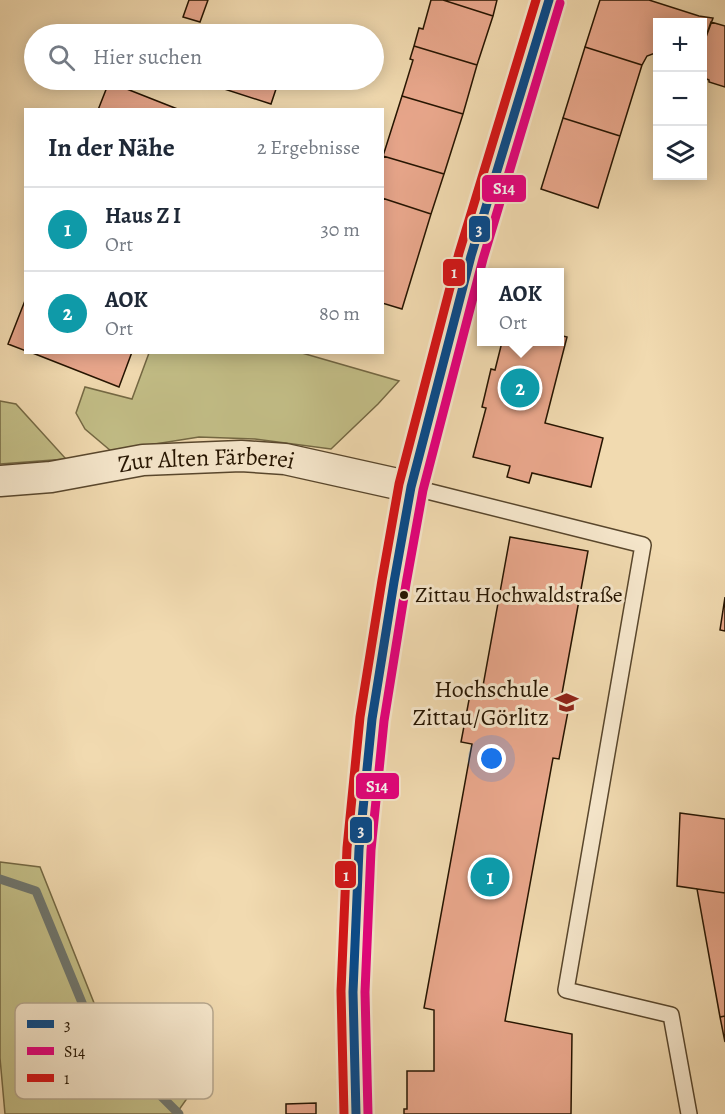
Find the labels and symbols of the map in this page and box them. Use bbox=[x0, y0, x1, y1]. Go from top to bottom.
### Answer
line badge: S14 bbox=[481, 174, 527, 203]
text: S14 bbox=[493, 178, 515, 200]
line badge: 3 bbox=[468, 215, 491, 243]
text: 3 bbox=[476, 219, 483, 241]
line badge: 1 bbox=[442, 258, 466, 287]
text: 1 bbox=[451, 262, 457, 284]
pin: 2 bbox=[500, 366, 540, 410]
street label: Zur Alten Färberei bbox=[115, 440, 298, 480]
place label: Zittau Hochwaldstraße bbox=[415, 580, 623, 610]
marker: Zittau Hochwaldstraße bbox=[398, 589, 410, 601]
place label: Hochschule Zittau/Görlitz bbox=[412, 673, 549, 733]
school or university icon: Hochschule Zittau/Görlitz bbox=[554, 690, 580, 716]
your location bbox=[477, 744, 506, 773]
line badge: S14 bbox=[355, 772, 400, 800]
text: S14 bbox=[366, 776, 388, 798]
line badge: 3 bbox=[349, 816, 373, 844]
text: 3 bbox=[358, 820, 365, 842]
pin: 1 bbox=[470, 854, 510, 900]
line badge: 1 bbox=[334, 860, 357, 889]
text: 1 bbox=[343, 865, 349, 887]
legend bbox=[15, 1003, 213, 1099]
text: 3 bbox=[64, 1014, 71, 1036]
text: S14 bbox=[64, 1041, 85, 1063]
text: 1 bbox=[64, 1068, 70, 1090]

